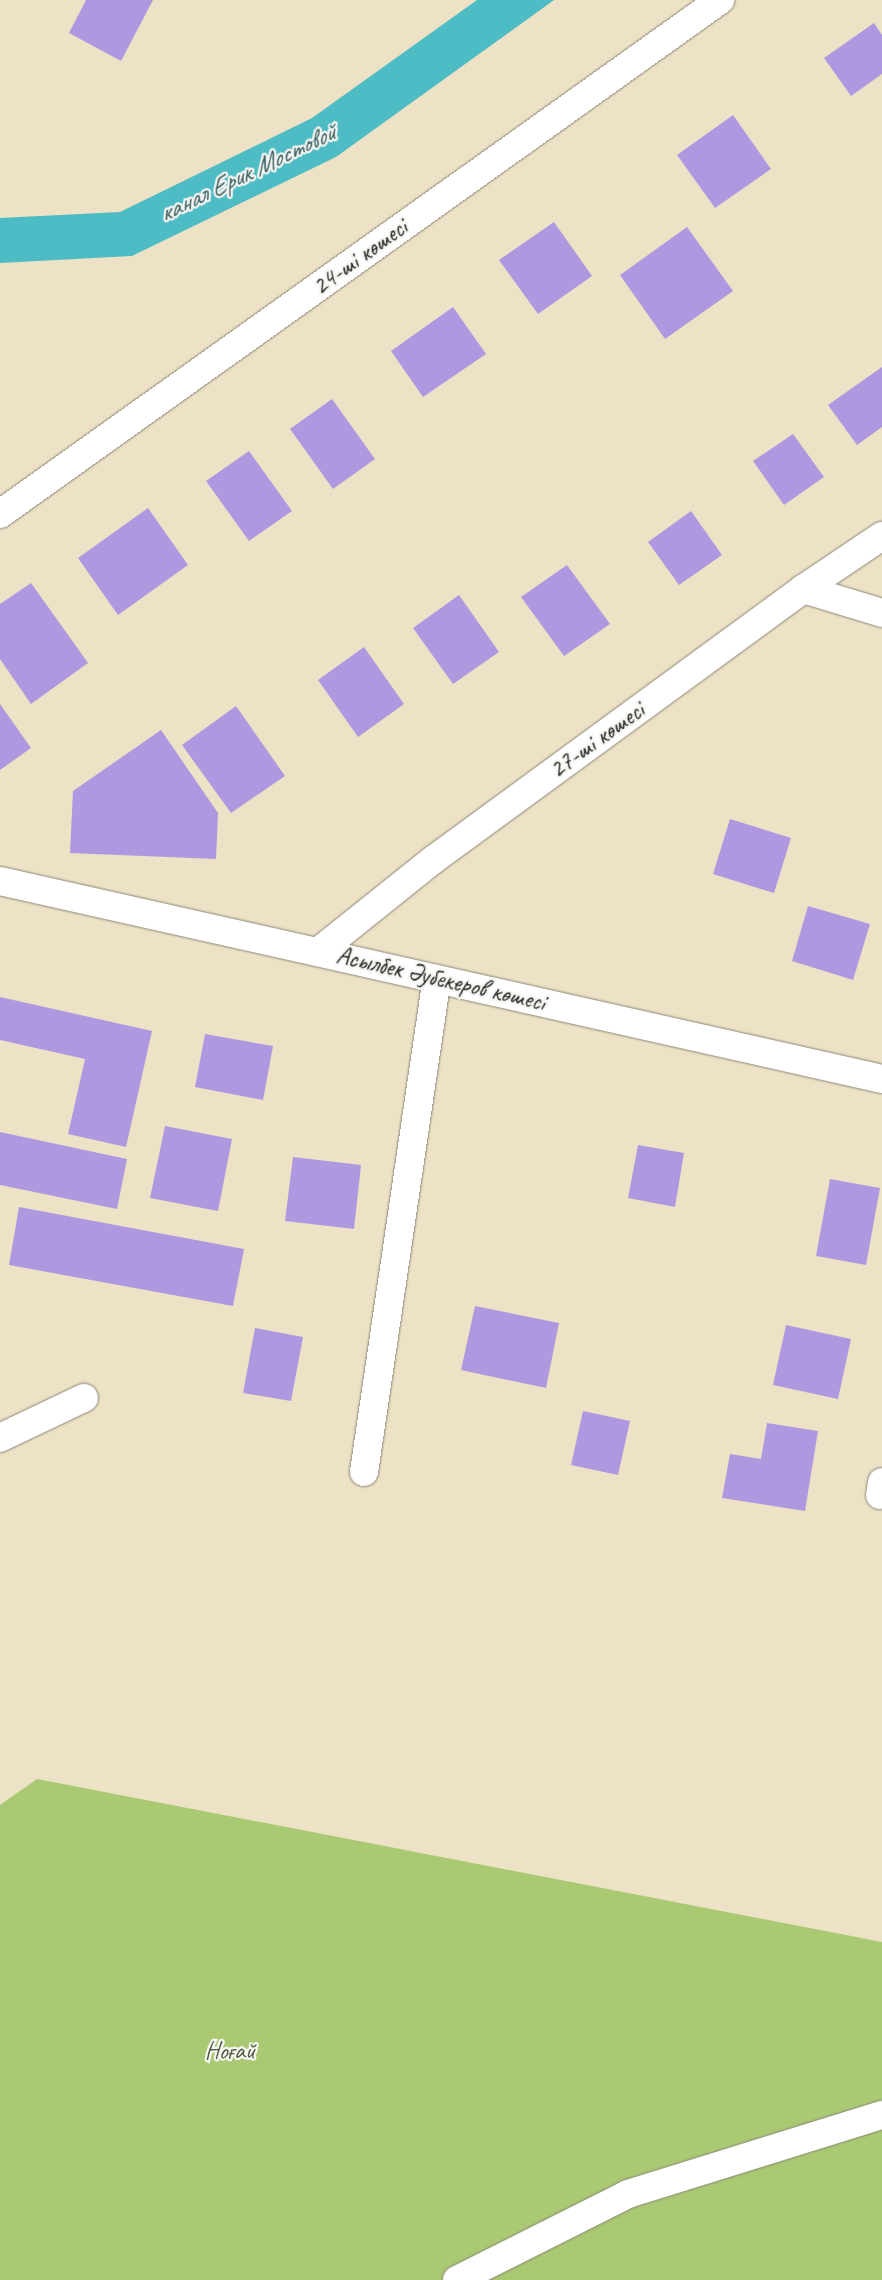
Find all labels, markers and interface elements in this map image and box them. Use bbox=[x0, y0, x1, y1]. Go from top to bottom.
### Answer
water label: канал Ерик Мостовой bbox=[152, 116, 342, 230]
street label: 24-ші көшесі bbox=[307, 212, 413, 302]
street label: 27-ші көшесі bbox=[544, 695, 650, 785]
street label: Асылбек Әубекеров көшесі bbox=[333, 940, 549, 1018]
park label: Ноғай bbox=[205, 2036, 255, 2066]

